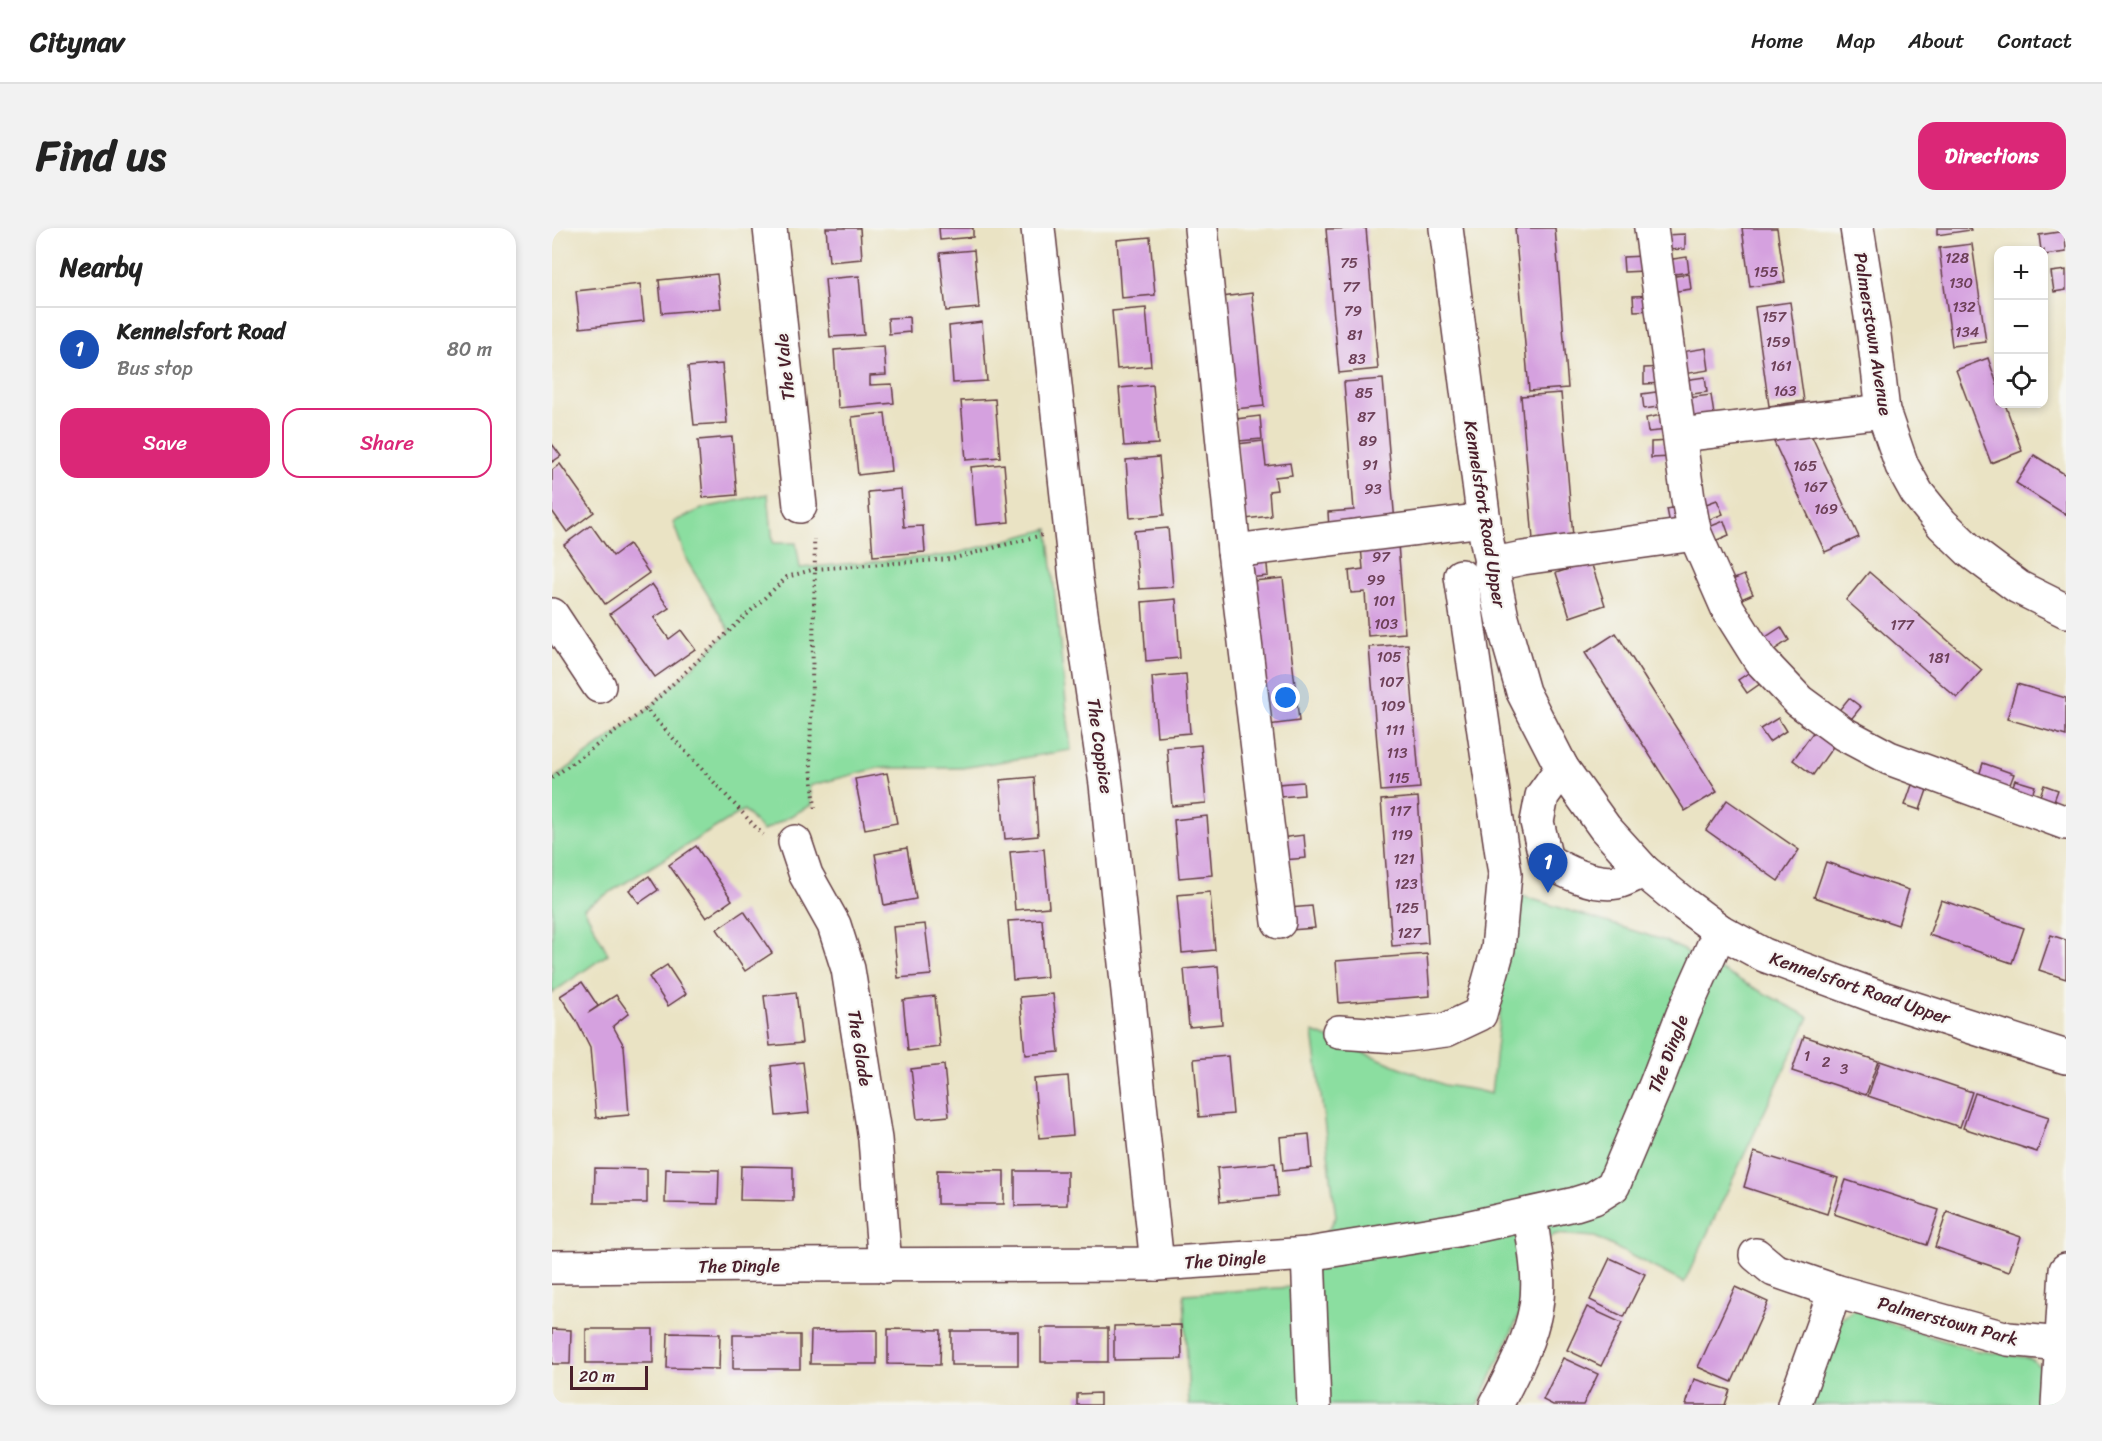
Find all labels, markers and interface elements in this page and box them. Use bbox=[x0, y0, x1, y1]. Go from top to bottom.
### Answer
text: Citynav bbox=[30, 17, 124, 66]
text: Home bbox=[1751, 22, 1803, 60]
text: Map bbox=[1836, 22, 1875, 60]
text: About bbox=[1908, 22, 1965, 60]
text: Contact bbox=[1998, 22, 2072, 60]
text: Find us bbox=[36, 119, 166, 193]
button: Directions bbox=[1918, 122, 2066, 190]
text: Nearby bbox=[60, 244, 142, 290]
house number: 128 bbox=[1945, 245, 1969, 271]
map controls bbox=[1994, 246, 2048, 408]
button: + bbox=[1994, 246, 2048, 300]
house number: 75 bbox=[1340, 250, 1358, 276]
street label: Palmerstown Avenue bbox=[1844, 250, 1902, 418]
house number: 155 bbox=[1754, 259, 1778, 285]
house number: 130 bbox=[1949, 270, 1973, 296]
house number: 77 bbox=[1342, 274, 1361, 300]
house number: 132 bbox=[1952, 294, 1976, 320]
house number: 79 bbox=[1344, 298, 1362, 324]
button: − bbox=[1994, 300, 2048, 354]
house number: 157 bbox=[1762, 304, 1788, 330]
text: Kennelsfort Road bbox=[117, 312, 285, 351]
house number: 134 bbox=[1955, 319, 1979, 345]
house number: 81 bbox=[1347, 322, 1363, 348]
house number: 159 bbox=[1766, 329, 1790, 355]
text: 1 bbox=[75, 332, 84, 367]
text: 80 m bbox=[447, 332, 492, 367]
street label: The Vale bbox=[766, 332, 804, 402]
house number: 83 bbox=[1348, 346, 1366, 372]
text: Bus stop bbox=[117, 351, 193, 386]
house number: 161 bbox=[1770, 353, 1792, 379]
button: locate bbox=[1994, 354, 2048, 408]
house number: 163 bbox=[1773, 378, 1797, 404]
house number: 85 bbox=[1355, 380, 1373, 406]
house number: 87 bbox=[1357, 404, 1376, 430]
button: Save bbox=[60, 408, 270, 478]
button: Share bbox=[282, 408, 492, 478]
street label: Kennelsfort Road Upper bbox=[1454, 418, 1516, 612]
house number: 89 bbox=[1359, 428, 1377, 454]
house number: 91 bbox=[1362, 452, 1378, 478]
house number: 165 bbox=[1793, 453, 1817, 479]
house number: 167 bbox=[1803, 474, 1828, 500]
house number: 93 bbox=[1364, 476, 1382, 502]
house number: 169 bbox=[1814, 496, 1838, 522]
house number: 97 bbox=[1372, 544, 1391, 570]
house number: 99 bbox=[1367, 567, 1385, 593]
house number: 101 bbox=[1373, 588, 1395, 614]
house number: 103 bbox=[1374, 611, 1398, 637]
house number: 177 bbox=[1890, 612, 1915, 638]
house number: 105 bbox=[1376, 644, 1402, 670]
house number: 181 bbox=[1928, 645, 1950, 671]
house number: 107 bbox=[1379, 669, 1405, 695]
your location bbox=[1271, 683, 1300, 712]
house number: 109 bbox=[1380, 693, 1406, 719]
street label: The Coppice bbox=[1077, 696, 1123, 796]
house number: 111 bbox=[1385, 717, 1405, 743]
house number: 113 bbox=[1386, 740, 1408, 766]
house number: 115 bbox=[1388, 765, 1410, 791]
house number: 117 bbox=[1389, 798, 1412, 824]
house number: 119 bbox=[1391, 822, 1413, 848]
pin: 1 bbox=[1528, 844, 1568, 893]
house number: 121 bbox=[1393, 846, 1415, 872]
house number: 123 bbox=[1394, 871, 1418, 897]
house number: 125 bbox=[1395, 895, 1419, 921]
house number: 127 bbox=[1397, 920, 1422, 946]
street label: Kennelsfort Road Upper bbox=[1765, 942, 1956, 1034]
street label: The Glade bbox=[838, 1008, 882, 1089]
street label: The Dingle bbox=[1638, 1010, 1698, 1098]
house number: 1 bbox=[1804, 1043, 1810, 1069]
house number: 2 bbox=[1822, 1049, 1831, 1075]
house number: 3 bbox=[1840, 1056, 1848, 1082]
street label: The Dingle bbox=[1183, 1241, 1267, 1279]
street label: The Dingle bbox=[698, 1249, 780, 1283]
street label: Palmerstown Park bbox=[1874, 1287, 2022, 1355]
text: 20 m bbox=[579, 1362, 615, 1391]
scale bar bbox=[570, 1363, 648, 1390]

